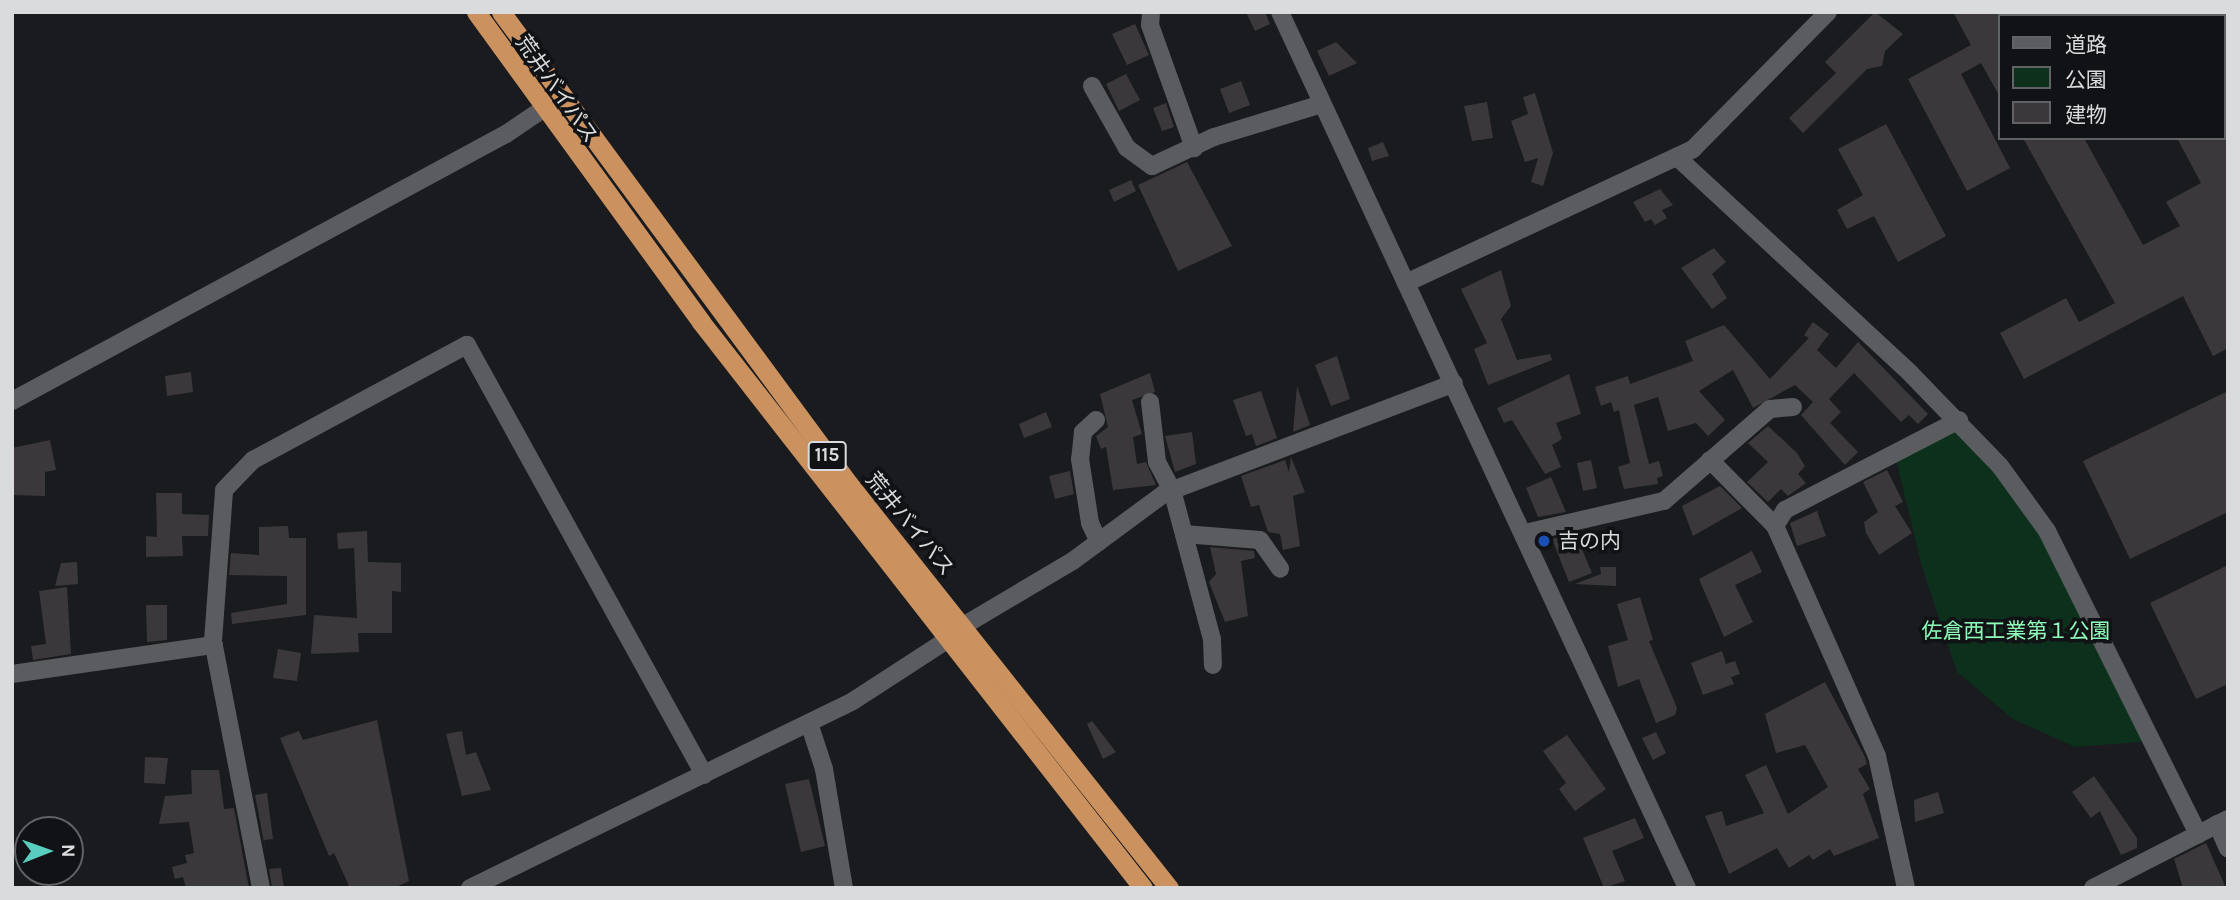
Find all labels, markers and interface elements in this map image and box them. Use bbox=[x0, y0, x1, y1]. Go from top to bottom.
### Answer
legend bbox=[1998, 14, 2226, 140]
street label: 荒井バイパス bbox=[511, 30, 603, 148]
text: 道路 bbox=[2065, 33, 2107, 57]
text: 公園 bbox=[2065, 68, 2107, 92]
text: 建物 bbox=[2065, 103, 2107, 127]
road number: 115 bbox=[806, 440, 848, 471]
street label: 荒井バイパス bbox=[861, 467, 959, 581]
place label: 吉の内 bbox=[1558, 528, 1621, 554]
marker: 吉の内 bbox=[1536, 533, 1552, 549]
park label: 佐倉西工業第１公園 bbox=[1922, 618, 2110, 644]
north arrow bbox=[14, 816, 84, 886]
text: N bbox=[57, 844, 79, 858]

